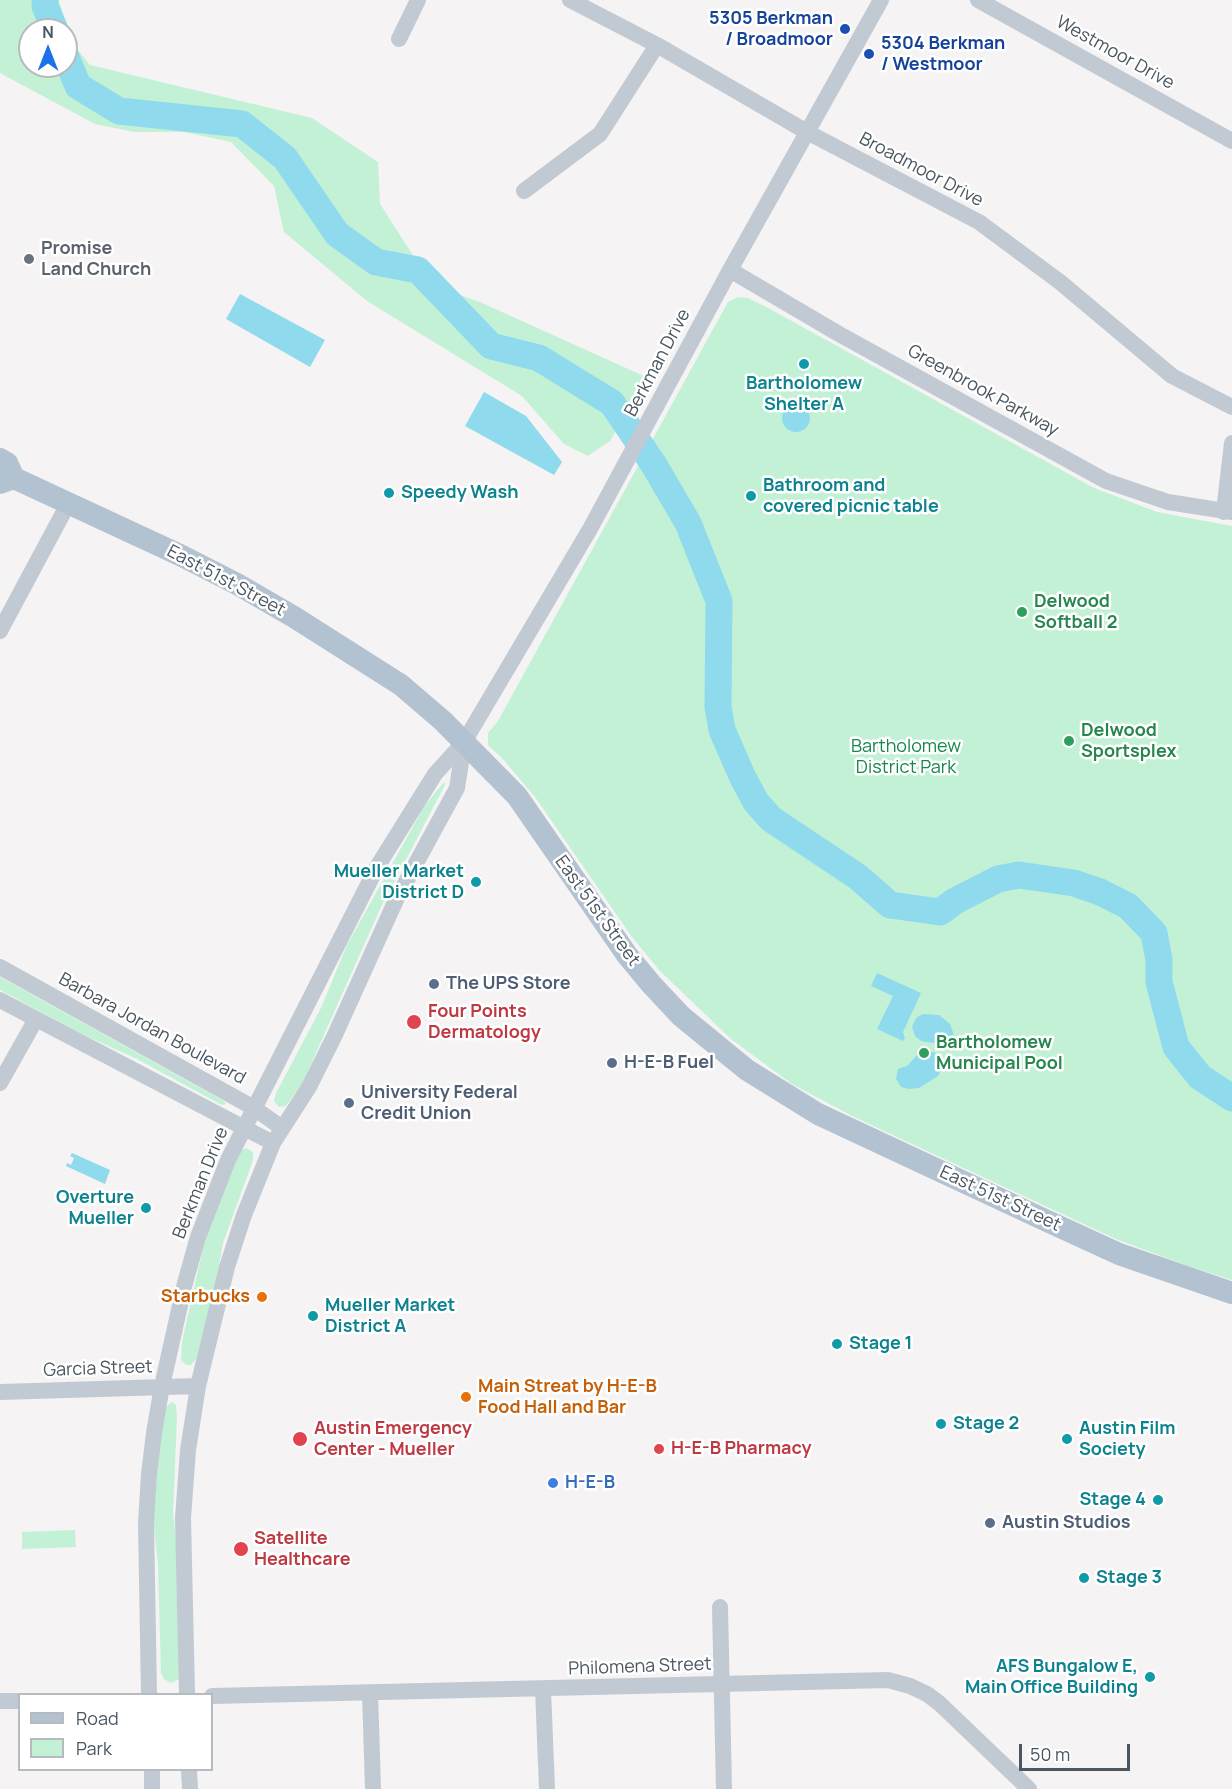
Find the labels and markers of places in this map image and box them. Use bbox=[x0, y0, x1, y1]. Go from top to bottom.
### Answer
place label: 5305 Berkman / Broadmoor bbox=[709, 8, 833, 50]
marker: 5305 Berkman / Broadmoor bbox=[838, 22, 852, 36]
place label: 5304 Berkman / Westmoor bbox=[881, 33, 1005, 76]
marker: 5304 Berkman / Westmoor bbox=[862, 47, 876, 61]
place label: Promise Land Church bbox=[41, 238, 151, 280]
marker: Promise Land Church bbox=[22, 252, 36, 266]
marker: Bartholomew Shelter A bbox=[797, 357, 811, 371]
place label: Bartholomew Shelter A bbox=[746, 373, 862, 416]
place label: Bathroom and covered picnic table bbox=[763, 475, 939, 518]
place label: Speedy Wash bbox=[401, 482, 518, 504]
marker: Speedy Wash bbox=[382, 486, 396, 500]
marker: Bathroom and covered picnic table bbox=[744, 489, 758, 503]
place label: Delwood Softball 2 bbox=[1034, 591, 1117, 634]
marker: Delwood Softball 2 bbox=[1015, 605, 1029, 619]
place label: Delwood Sportsplex bbox=[1081, 720, 1176, 762]
marker: Delwood Sportsplex bbox=[1062, 734, 1076, 748]
place label: Mueller Market District D bbox=[334, 861, 464, 904]
marker: Mueller Market District D bbox=[469, 875, 483, 889]
place label: The UPS Store bbox=[446, 973, 571, 995]
marker: The UPS Store bbox=[427, 977, 441, 991]
place label: Four Points Dermatology bbox=[428, 1001, 541, 1044]
marker: Four Points Dermatology bbox=[405, 1013, 423, 1031]
place label: Bartholomew Municipal Pool bbox=[936, 1032, 1063, 1074]
marker: Bartholomew Municipal Pool bbox=[917, 1046, 931, 1060]
place label: H-E-B Fuel bbox=[624, 1052, 714, 1074]
marker: H-E-B Fuel bbox=[605, 1056, 619, 1070]
place label: University Federal Credit Union bbox=[361, 1082, 518, 1124]
marker: University Federal Credit Union bbox=[342, 1096, 356, 1110]
place label: Overture Mueller bbox=[56, 1187, 134, 1230]
marker: Overture Mueller bbox=[139, 1201, 153, 1215]
place label: Starbucks bbox=[161, 1286, 250, 1308]
marker: Starbucks bbox=[255, 1290, 269, 1304]
place label: Mueller Market District A bbox=[325, 1295, 455, 1338]
marker: Mueller Market District A bbox=[306, 1309, 320, 1323]
place label: Stage 1 bbox=[849, 1333, 912, 1355]
marker: Stage 1 bbox=[830, 1337, 844, 1351]
place label: Main Streat by H-E-B Food Hall and Bar bbox=[478, 1376, 657, 1418]
marker: Main Streat by H-E-B Food Hall and Bar bbox=[459, 1390, 473, 1404]
place label: Stage 2 bbox=[953, 1413, 1019, 1435]
marker: Stage 2 bbox=[934, 1417, 948, 1431]
place label: Austin Emergency Center - Mueller bbox=[314, 1418, 472, 1460]
place label: Austin Film Society bbox=[1079, 1418, 1175, 1460]
marker: Austin Emergency Center - Mueller bbox=[291, 1430, 309, 1448]
marker: Austin Film Society bbox=[1060, 1432, 1074, 1446]
place label: H-E-B Pharmacy bbox=[671, 1438, 812, 1460]
marker: H-E-B Pharmacy bbox=[652, 1442, 666, 1456]
place label: H-E-B bbox=[565, 1472, 615, 1494]
marker: H-E-B bbox=[546, 1476, 560, 1490]
place label: Stage 4 bbox=[1080, 1489, 1146, 1511]
marker: Stage 4 bbox=[1151, 1493, 1165, 1507]
place label: Austin Studios bbox=[1002, 1512, 1130, 1534]
marker: Austin Studios bbox=[983, 1516, 997, 1530]
place label: Satellite Healthcare bbox=[254, 1528, 351, 1570]
marker: Satellite Healthcare bbox=[232, 1540, 250, 1558]
place label: Stage 3 bbox=[1096, 1567, 1162, 1589]
marker: Stage 3 bbox=[1077, 1571, 1091, 1585]
place label: AFS Bungalow E, Main Office Building bbox=[965, 1656, 1138, 1698]
marker: AFS Bungalow E, Main Office Building bbox=[1143, 1670, 1157, 1684]

